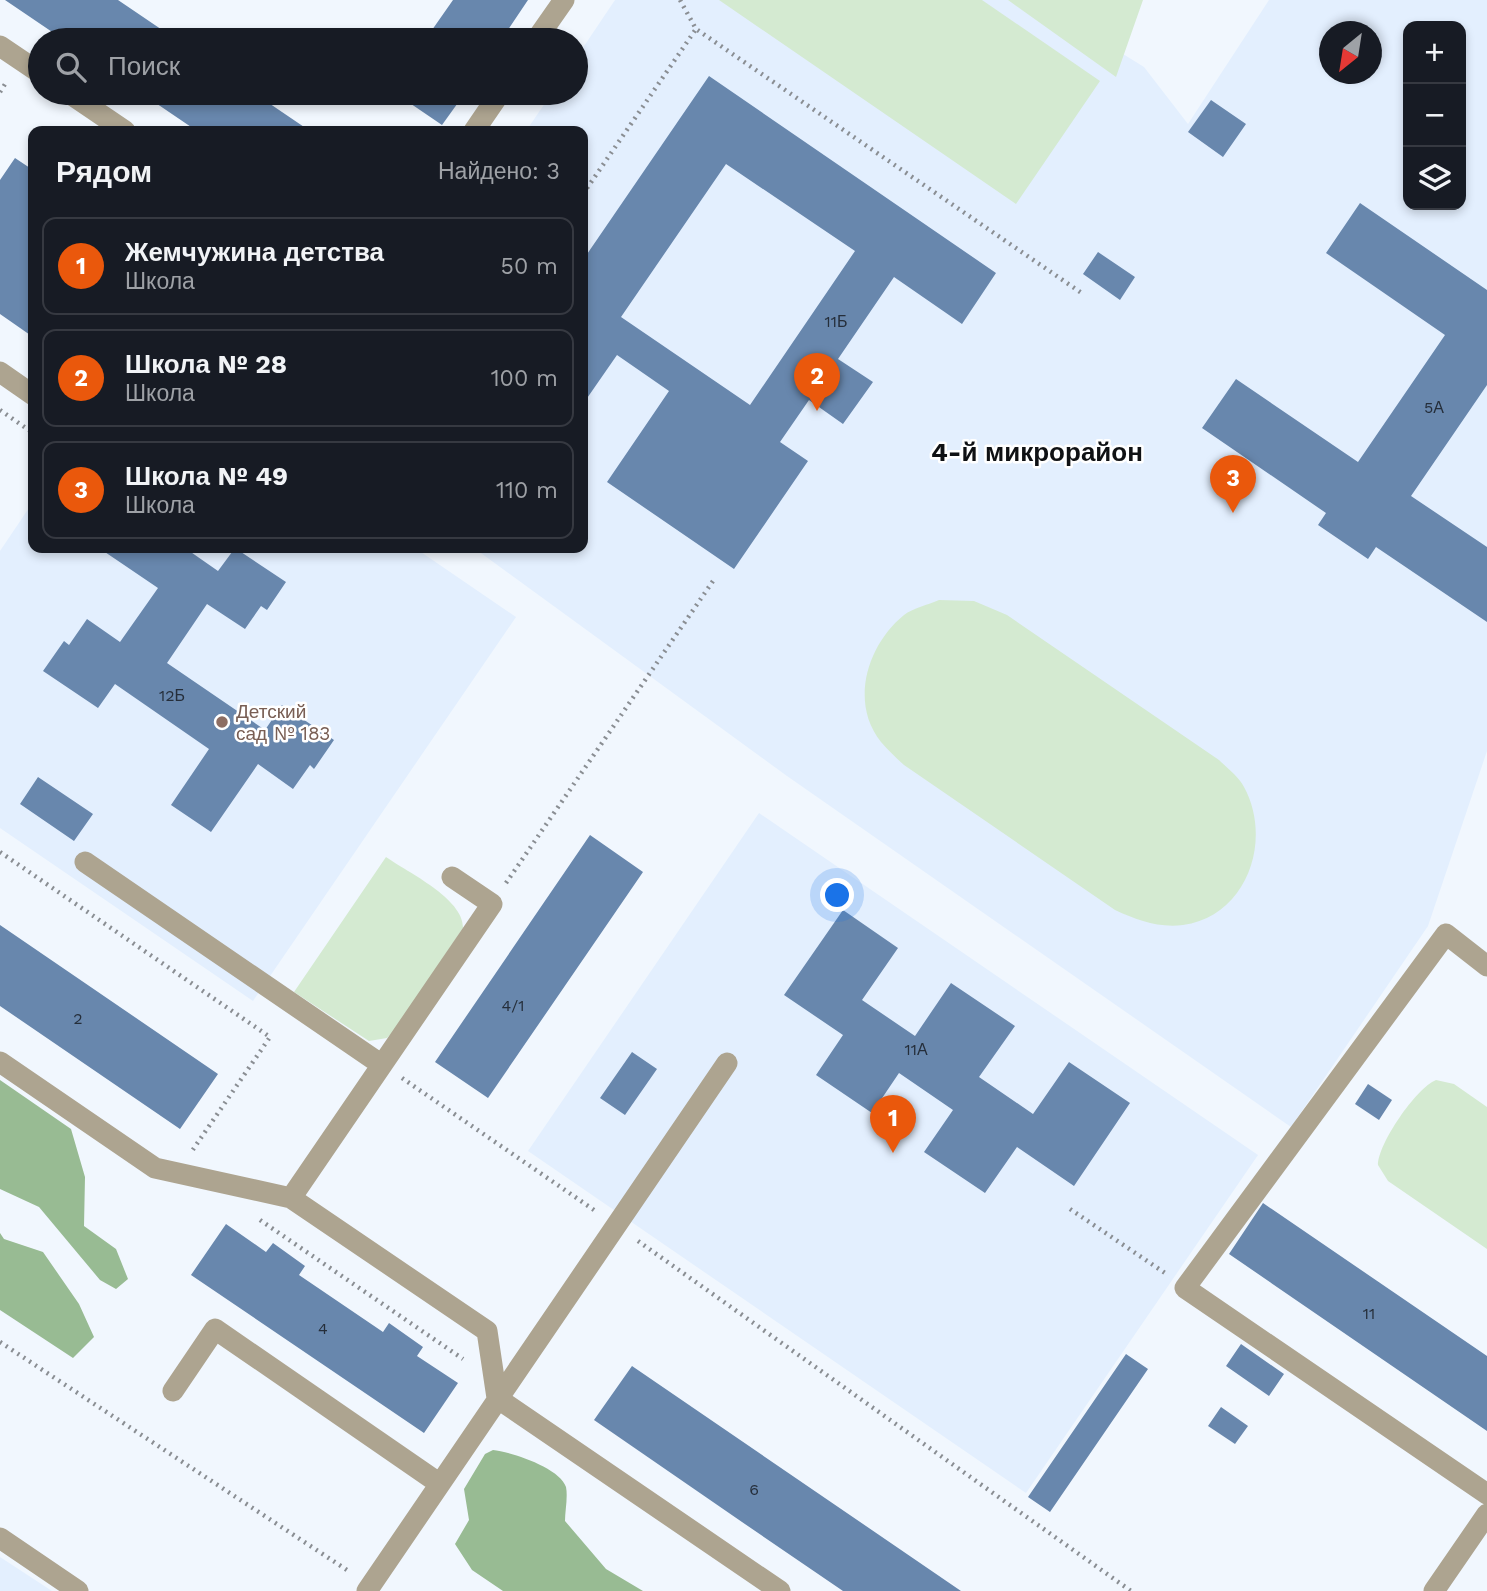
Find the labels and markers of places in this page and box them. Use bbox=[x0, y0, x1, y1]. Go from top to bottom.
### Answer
pin: 2 bbox=[794, 353, 840, 411]
pin: 3 bbox=[1210, 455, 1256, 513]
place label: Детский сад № 183 bbox=[236, 700, 330, 745]
marker: Детский сад № 183 bbox=[214, 714, 230, 730]
pin: 1 bbox=[870, 1095, 916, 1153]

